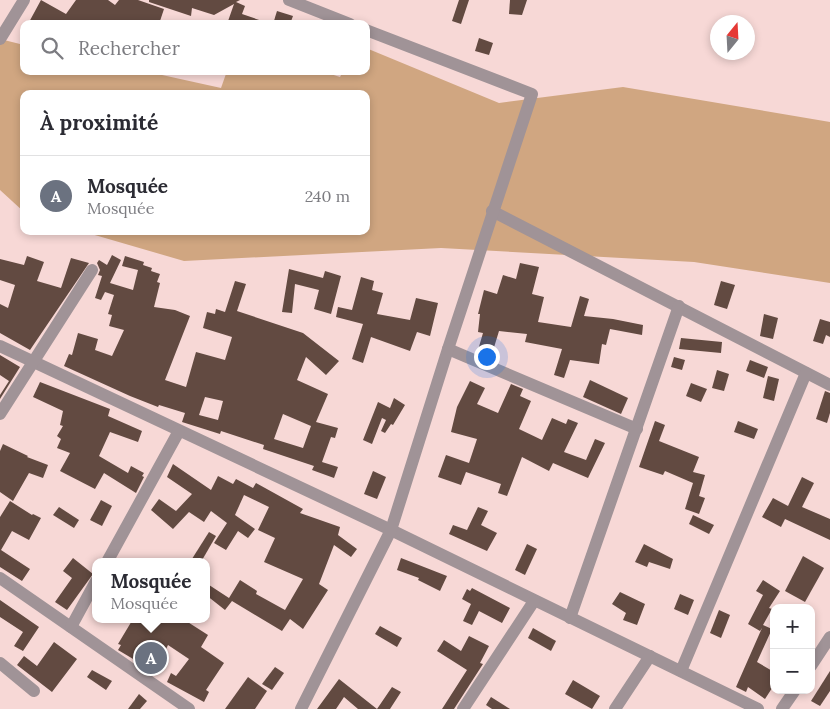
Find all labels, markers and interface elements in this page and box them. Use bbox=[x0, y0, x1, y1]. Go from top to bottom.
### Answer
north arrow bbox=[710, 15, 755, 60]
search box bbox=[20, 20, 370, 75]
icon: search bbox=[38, 34, 66, 62]
text: Rechercher bbox=[78, 36, 180, 60]
text: À proximité bbox=[40, 109, 158, 136]
text: Mosquée bbox=[87, 174, 168, 198]
text: A bbox=[51, 186, 61, 206]
text: 240 m bbox=[305, 186, 350, 206]
text: Mosquée bbox=[87, 198, 154, 218]
your location bbox=[474, 344, 500, 370]
popup bbox=[92, 558, 210, 623]
text: Mosquée bbox=[110, 569, 192, 593]
text: Mosquée bbox=[110, 593, 178, 613]
map controls bbox=[770, 604, 815, 694]
button: + bbox=[770, 604, 815, 649]
pin: A bbox=[135, 639, 167, 677]
button: − bbox=[770, 649, 815, 694]

